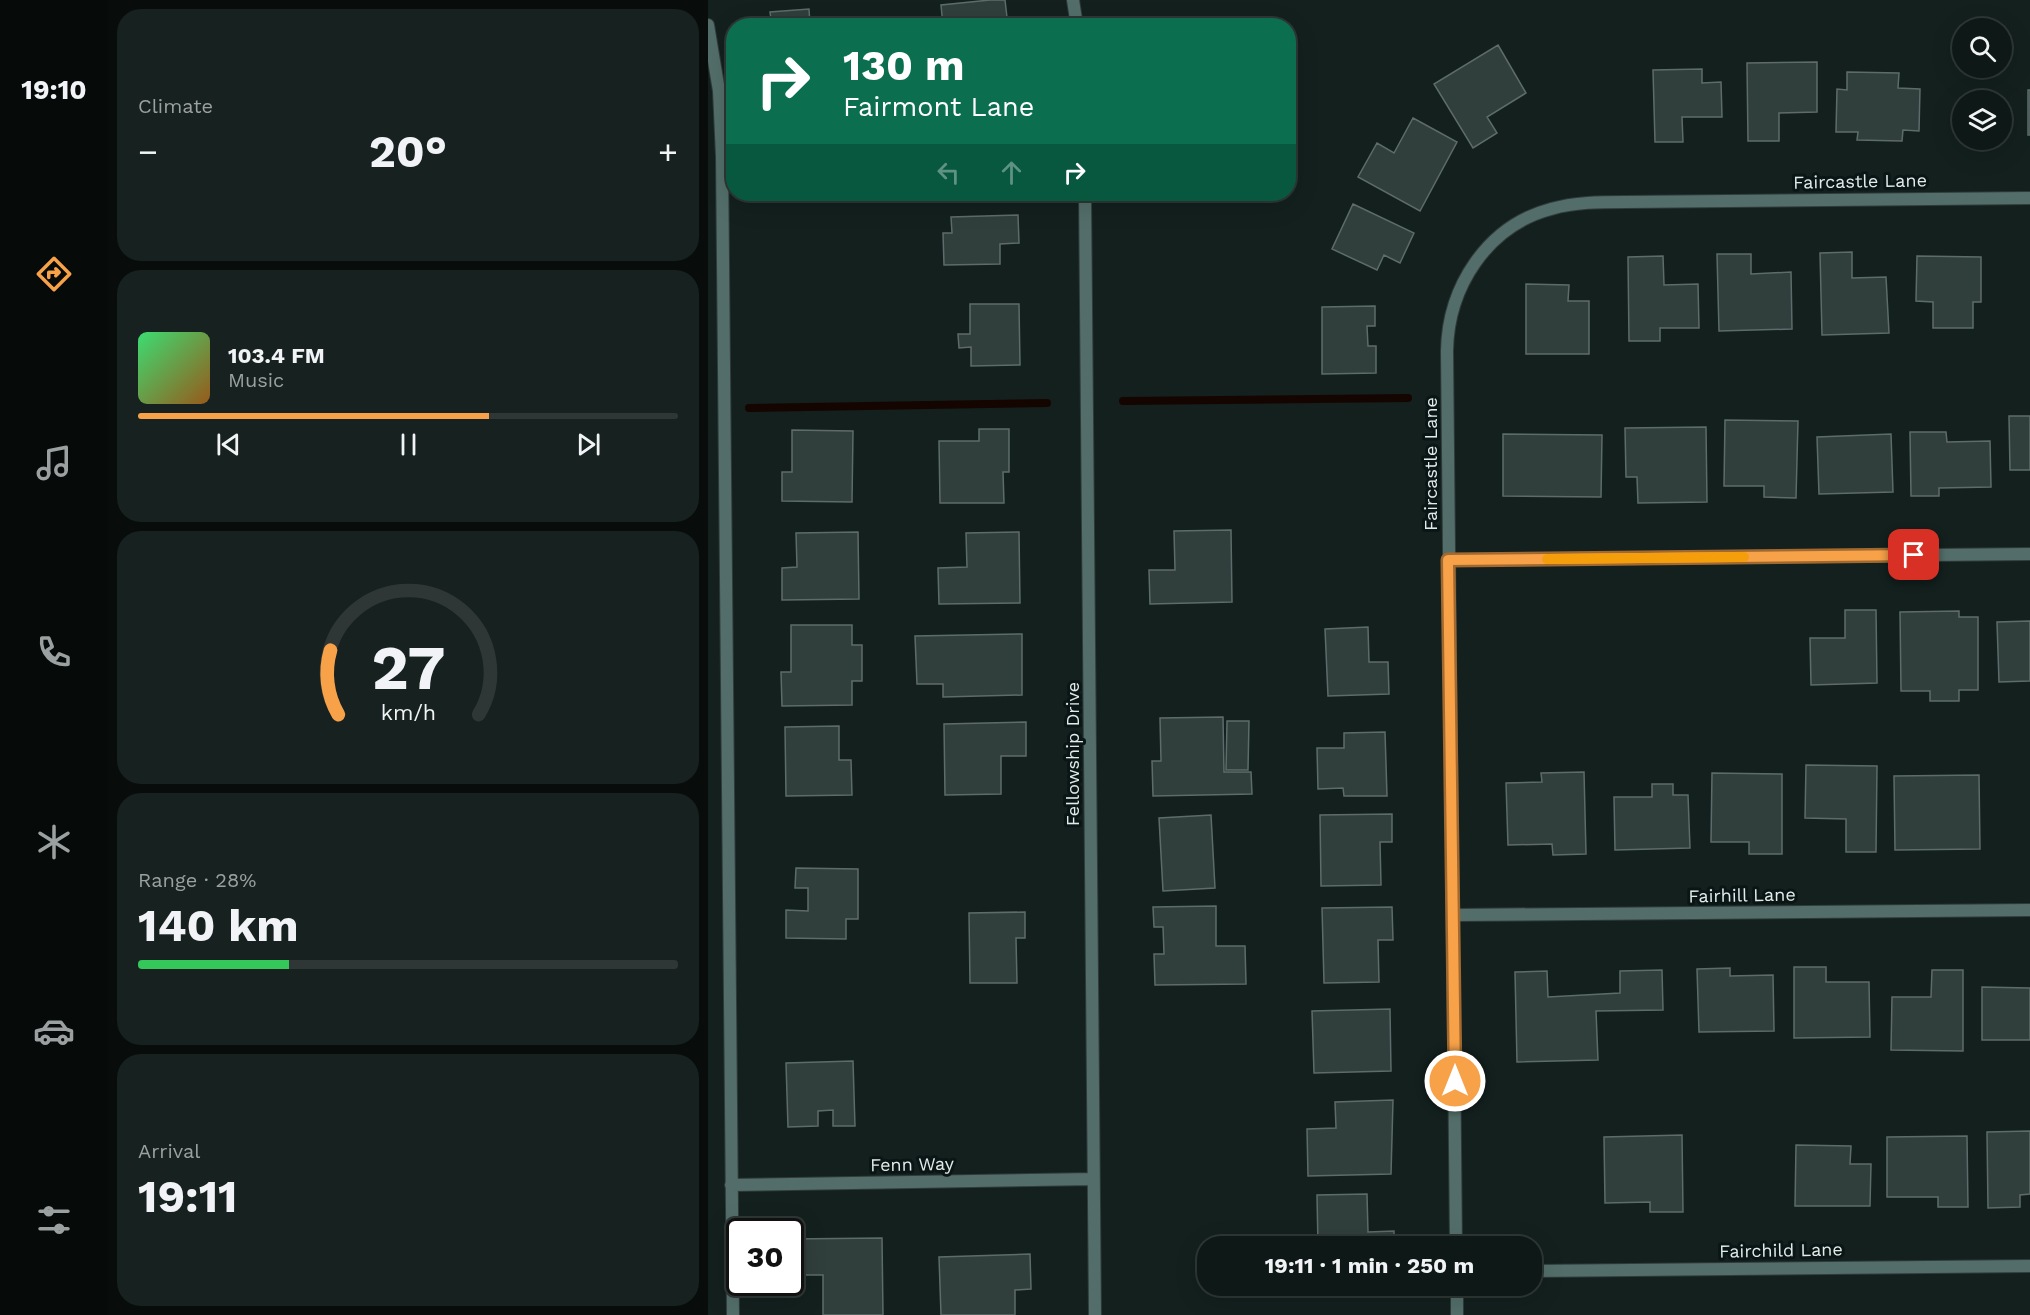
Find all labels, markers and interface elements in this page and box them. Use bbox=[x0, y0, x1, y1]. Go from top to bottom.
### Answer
map controls bbox=[1952, 18, 2012, 150]
button: search bbox=[1952, 18, 2012, 78]
text: 130 m bbox=[843, 41, 965, 90]
icon: right bbox=[744, 42, 822, 120]
text: 19:10 bbox=[21, 74, 87, 106]
button: layers bbox=[1952, 90, 2012, 150]
text: Fairmont Lane bbox=[843, 91, 1034, 123]
text: Climate bbox=[138, 94, 213, 118]
text: 20° bbox=[369, 125, 447, 178]
text: − bbox=[138, 132, 158, 171]
text: + bbox=[658, 132, 678, 171]
icon: left bbox=[932, 156, 965, 189]
icon: ahead bbox=[995, 156, 1028, 189]
icon: right bbox=[1058, 156, 1091, 189]
street label: Faircastle Lane bbox=[1793, 169, 1927, 193]
icon: directions bbox=[33, 253, 75, 295]
text: 103.4 FM bbox=[228, 343, 325, 368]
text: Music bbox=[228, 368, 284, 392]
street label: Faircastle Lane bbox=[1420, 397, 1441, 531]
icon: previous bbox=[212, 428, 245, 461]
icon: pause bbox=[392, 428, 425, 461]
icon: next bbox=[572, 428, 605, 461]
icon: music bbox=[33, 442, 75, 484]
pin bbox=[1888, 529, 1939, 580]
icon: arrive bbox=[1897, 538, 1930, 571]
icon: phone bbox=[33, 631, 75, 673]
text: 27 bbox=[371, 631, 445, 704]
street label: Fellowship Drive bbox=[1062, 682, 1083, 826]
text: km/h bbox=[380, 700, 436, 725]
icon: climate bbox=[33, 821, 75, 863]
text: Range · 28% bbox=[138, 868, 256, 892]
street label: Fairhill Lane bbox=[1688, 884, 1796, 906]
text: 140 km bbox=[138, 899, 299, 952]
icon: car bbox=[33, 1010, 75, 1052]
position arrow bbox=[1423, 1049, 1487, 1113]
text: Arrival bbox=[138, 1139, 200, 1163]
street label: Fenn Way bbox=[870, 1153, 955, 1175]
text: 19:11 bbox=[138, 1170, 238, 1223]
icon: filters bbox=[33, 1199, 75, 1241]
speed limit sign: 30 bbox=[726, 1218, 804, 1296]
street label: Fairchild Lane bbox=[1719, 1238, 1843, 1262]
text: 19:11 · 1 min · 250 m bbox=[1265, 1253, 1474, 1278]

